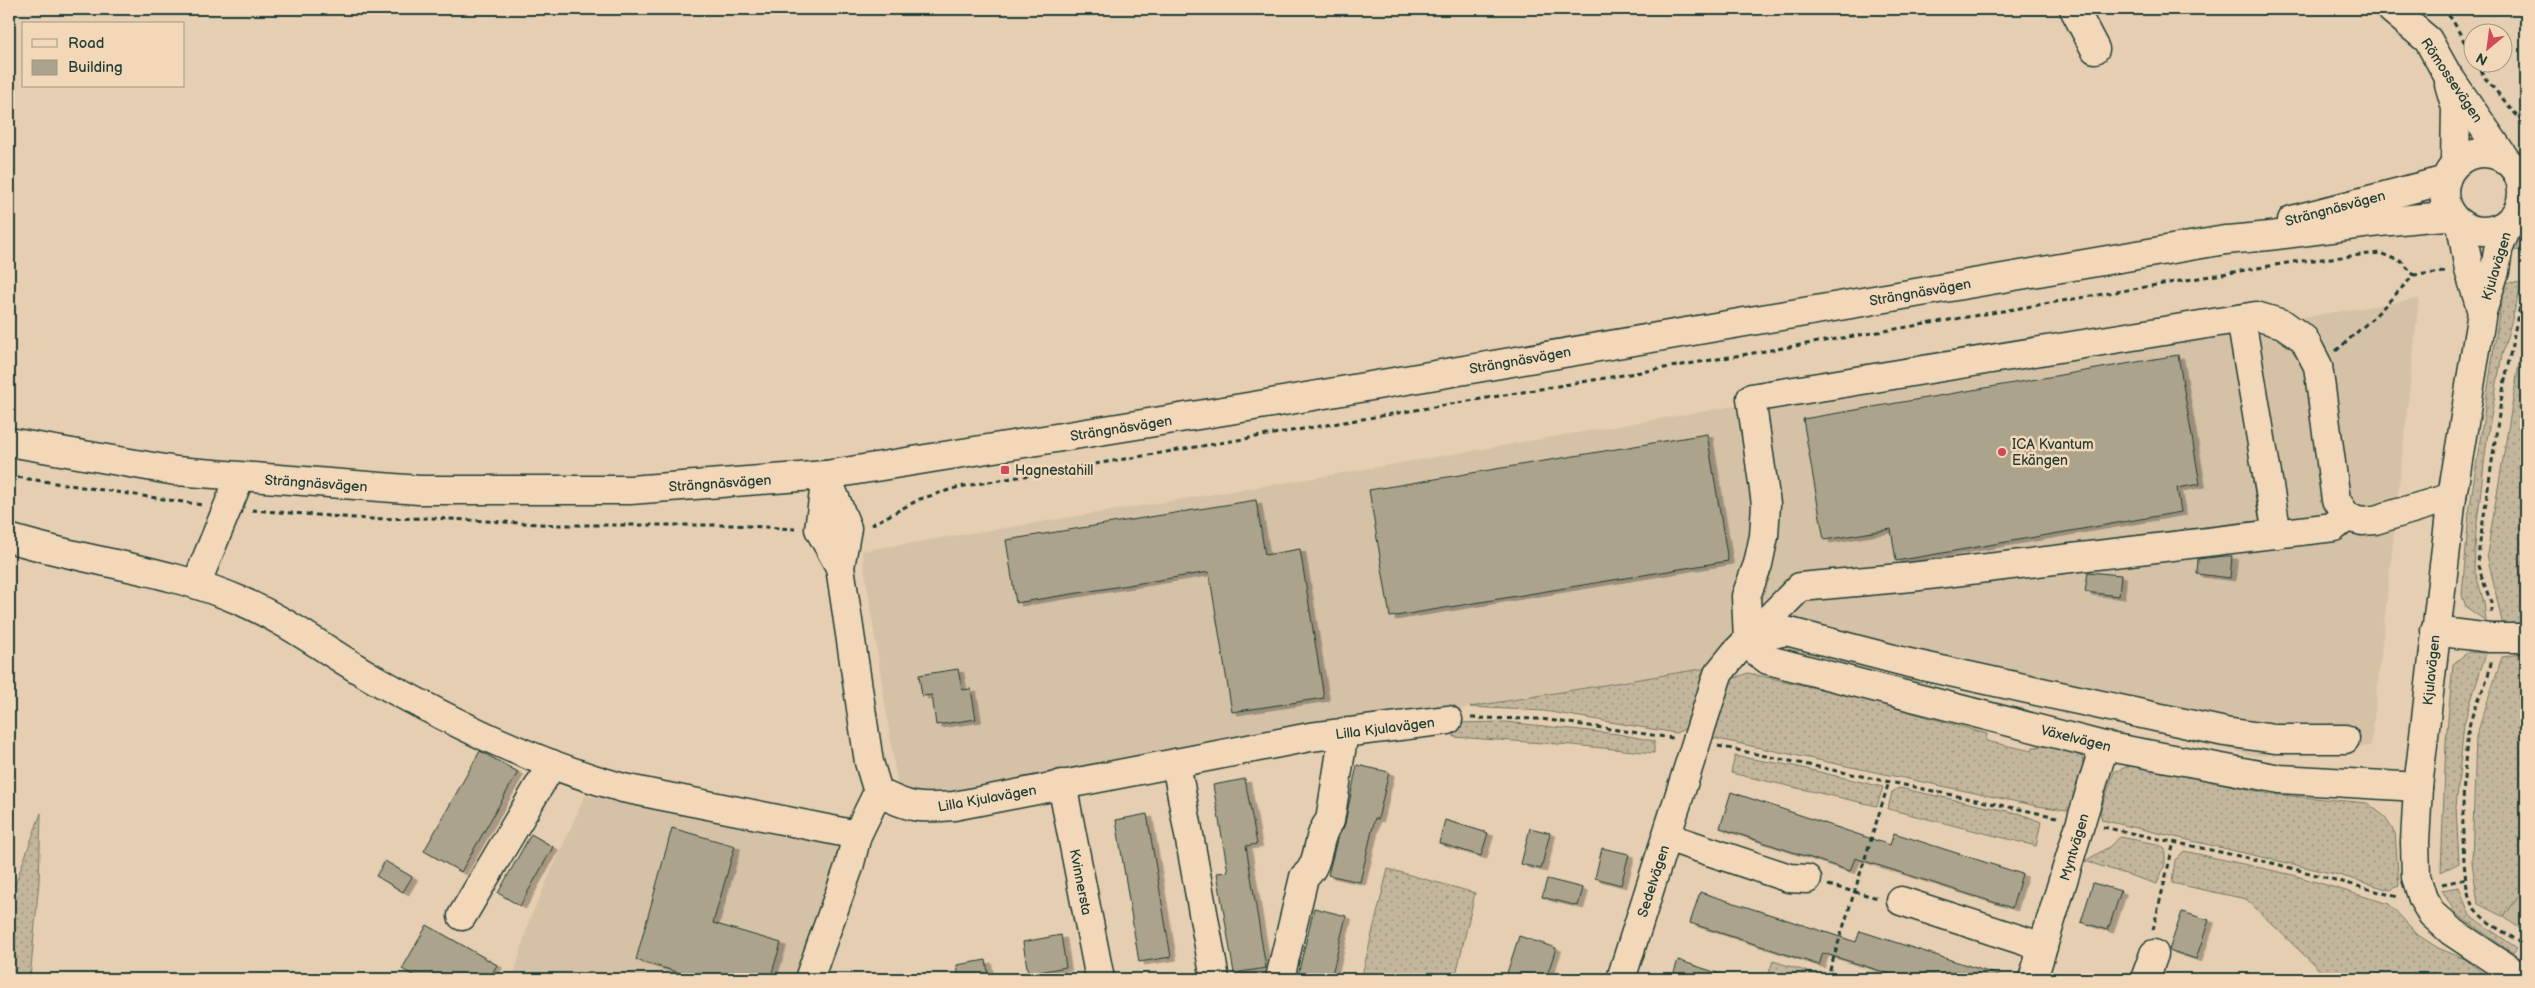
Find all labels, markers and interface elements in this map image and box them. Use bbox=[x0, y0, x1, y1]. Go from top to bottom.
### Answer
legend bbox=[22, 22, 185, 88]
north arrow bbox=[2462, 22, 2512, 72]
text: Road bbox=[68, 34, 104, 53]
street label: Römossevägen bbox=[2417, 35, 2486, 126]
text: N bbox=[2473, 49, 2491, 69]
text: Building bbox=[68, 58, 123, 77]
street label: Strängnäsvägen bbox=[2283, 187, 2387, 230]
street label: Kjulavägen bbox=[2478, 230, 2515, 302]
street label: Strängnäsvägen bbox=[1868, 275, 1972, 310]
street label: Strängnäsvägen bbox=[1468, 343, 1572, 378]
street label: Strängnäsvägen bbox=[1069, 412, 1173, 445]
place label: ICA Kvantum Ekängen bbox=[2012, 436, 2094, 469]
marker: ICA Kvantum Ekängen bbox=[1996, 446, 2008, 458]
place label: Hagnestahill bbox=[1015, 462, 1093, 479]
marker: Hagnestahill bbox=[999, 464, 1011, 476]
street label: Strängnäsvägen bbox=[264, 471, 368, 496]
street label: Strängnäsvägen bbox=[668, 471, 772, 496]
street label: Kjulavägen bbox=[2419, 634, 2444, 706]
street label: Lilla Kjulavägen bbox=[1334, 714, 1436, 743]
street label: Växelvägen bbox=[2039, 722, 2113, 755]
street label: Lilla Kjulavägen bbox=[936, 781, 1038, 816]
street label: Myntvägen bbox=[2056, 811, 2093, 883]
street label: Sedelvägen bbox=[1634, 843, 1673, 919]
street label: Kvinnersta bbox=[1066, 848, 1095, 917]

